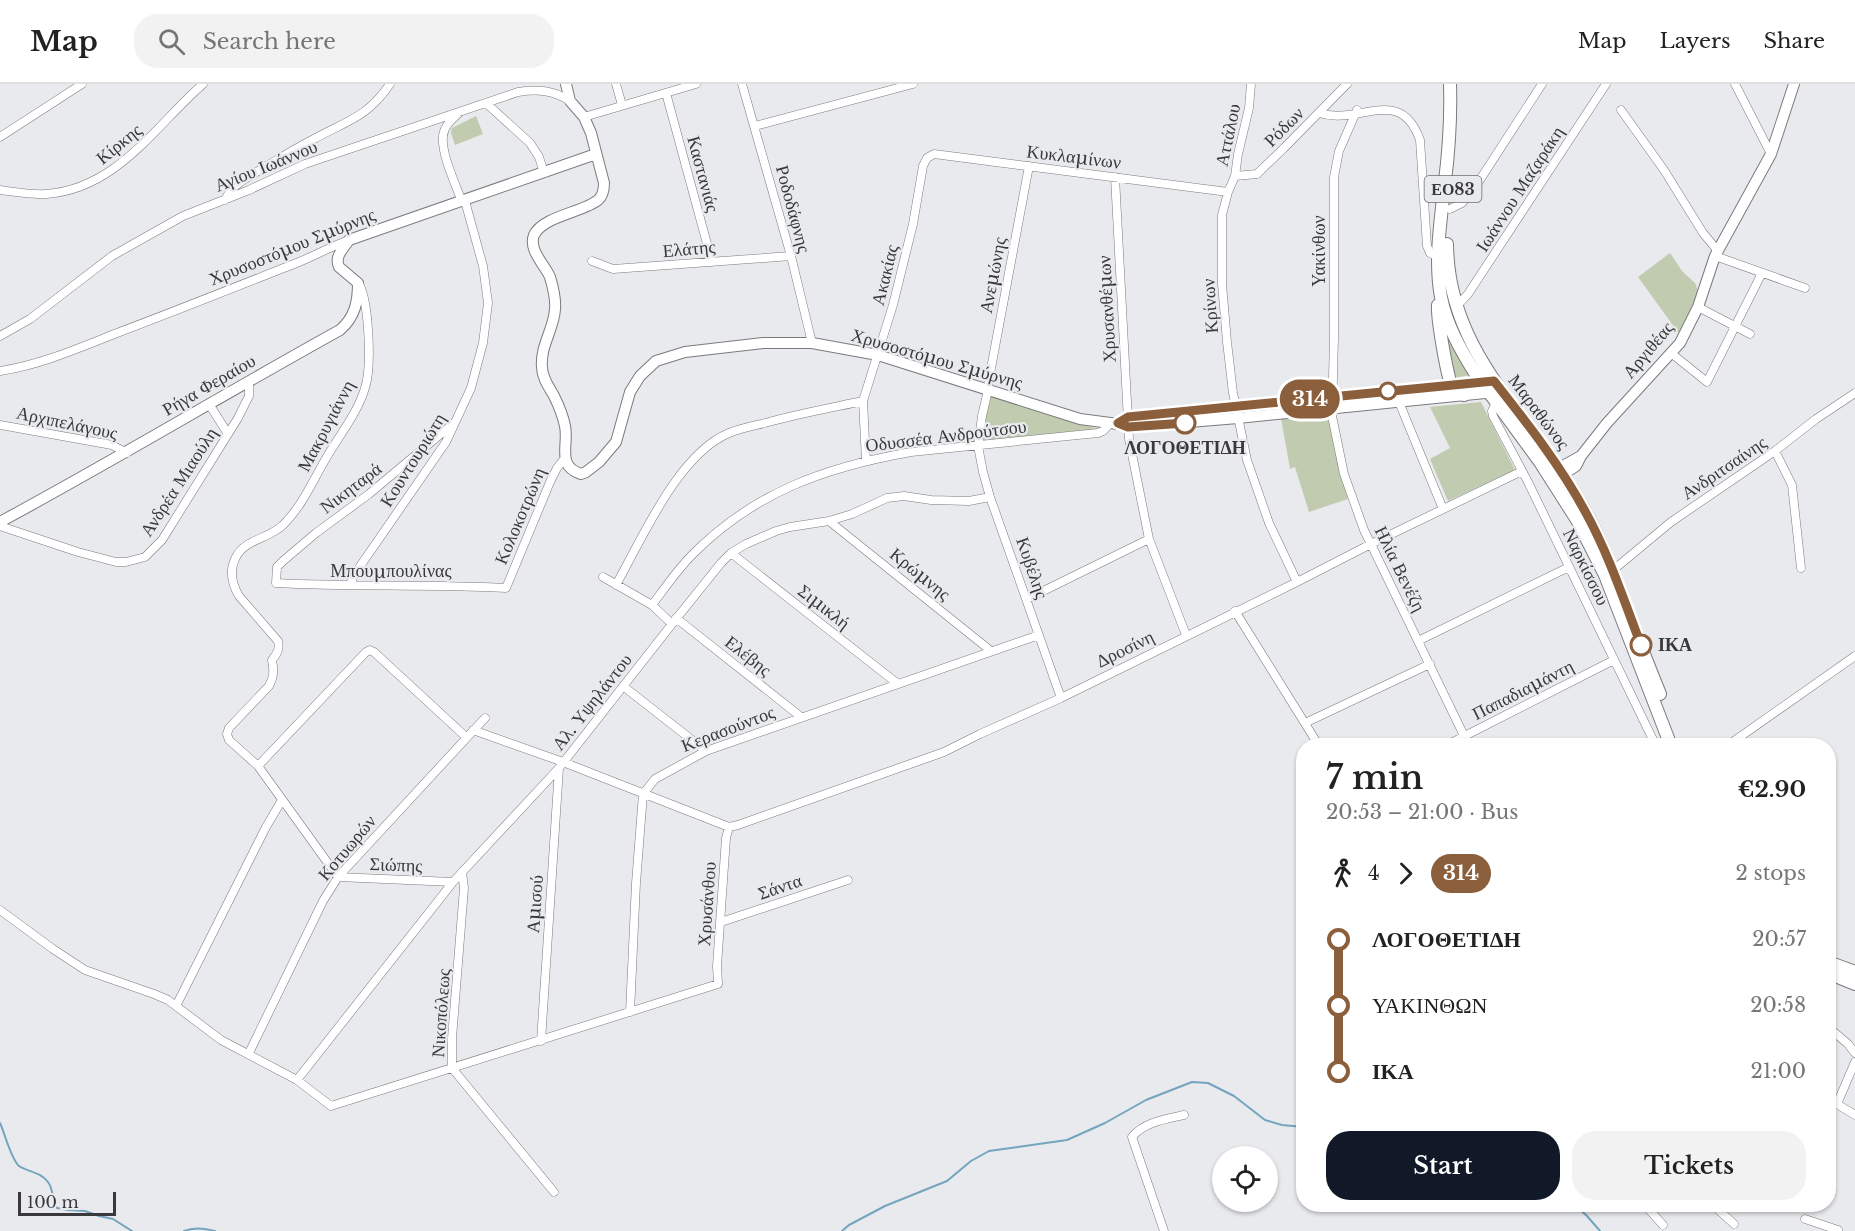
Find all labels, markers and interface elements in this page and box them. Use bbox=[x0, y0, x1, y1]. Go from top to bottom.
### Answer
search box bbox=[134, 14, 554, 68]
text: Map bbox=[30, 24, 98, 59]
icon: search bbox=[155, 25, 188, 58]
text: Search here bbox=[203, 28, 336, 55]
text: Map bbox=[1578, 28, 1627, 54]
text: Layers bbox=[1660, 28, 1731, 54]
text: Share bbox=[1764, 28, 1825, 54]
street label: Αττάλου bbox=[1211, 102, 1245, 168]
street label: Ρόδων bbox=[1259, 102, 1309, 152]
street label: Κίρκης bbox=[92, 119, 146, 169]
street label: Ιωάννου Μαζαράκη bbox=[1471, 122, 1569, 256]
street label: Καστανιάς bbox=[682, 134, 724, 214]
street label: Αγίου Ιωάννου bbox=[211, 135, 321, 197]
street label: Κυκλαμίνων bbox=[1025, 140, 1123, 174]
street label: Ροδοδάφνης bbox=[771, 163, 815, 255]
road number: ΕΟ83 bbox=[1424, 176, 1482, 202]
street label: Χρυσοστόμου Σμύρνης bbox=[206, 204, 378, 290]
street label: Υακίνθων bbox=[1308, 215, 1330, 287]
street label: Ανεμώνης bbox=[975, 235, 1011, 315]
street label: Ελάτης bbox=[662, 236, 716, 262]
street label: Ακακίας bbox=[867, 242, 903, 308]
street label: Χρυσανθέμων bbox=[1093, 255, 1121, 363]
street label: Κρίνων bbox=[1197, 278, 1223, 334]
street label: Αργιθέας bbox=[1618, 317, 1678, 383]
street label: Χρυσοστόμου Σμύρνης bbox=[849, 324, 1025, 394]
street label: Ρήγα Φεραίου bbox=[159, 349, 260, 420]
street label: Μαραθώνος bbox=[1504, 370, 1574, 454]
street label: Μακρυγιάννη bbox=[293, 377, 359, 475]
line badge: 314 bbox=[1276, 380, 1344, 418]
unlabelled marker bbox=[1379, 382, 1397, 400]
text: 314 bbox=[1292, 386, 1328, 412]
street label: Αρχιπελάγους bbox=[15, 402, 119, 444]
street label: Κουντουριώτη bbox=[375, 409, 451, 511]
marker: ΛΟΓΟΘΕΤΙΔΗ bbox=[1174, 412, 1196, 434]
street label: Οδυσσέα Ανδρούτσου bbox=[864, 415, 1028, 457]
street label: Ανδρέα Μιαούλη bbox=[136, 423, 222, 541]
street label: Ανδριτσαίνης bbox=[1677, 431, 1771, 505]
place label: ΛΟΓΟΘΕΤΙΔΗ bbox=[1124, 437, 1246, 459]
street label: Νικηταρά bbox=[316, 457, 387, 518]
street label: Κολοκοτρώνη bbox=[490, 464, 550, 568]
street label: Ηλία Βενέζη bbox=[1370, 523, 1430, 615]
street label: Ναρκίσσου bbox=[1558, 525, 1614, 609]
street label: Κυβέλης bbox=[1011, 534, 1053, 602]
street label: Κρώμνης bbox=[885, 543, 955, 605]
street label: Μπουμπουλίνας bbox=[330, 560, 452, 582]
street label: Σιμικλή bbox=[794, 580, 854, 634]
street label: Δροσίνη bbox=[1092, 626, 1158, 672]
street label: Ελέβης bbox=[720, 631, 776, 681]
marker: ΙΚΑ bbox=[1630, 634, 1652, 656]
place label: ΙΚΑ bbox=[1658, 634, 1692, 656]
street label: Αλ. Υψηλάντου bbox=[547, 649, 637, 755]
street label: Παπαδιαμάντη bbox=[1469, 655, 1577, 725]
street label: Κερασούντος bbox=[678, 701, 778, 757]
text: 7 min bbox=[1326, 757, 1423, 798]
text: €2.90 bbox=[1738, 776, 1806, 803]
text: 20:53 – 21:00 · Bus bbox=[1326, 800, 1518, 824]
street label: Κοτυωρών bbox=[313, 811, 381, 885]
street label: Σιώπης bbox=[369, 853, 423, 877]
icon: walk bbox=[1326, 857, 1359, 890]
icon: forward bbox=[1389, 857, 1422, 890]
text: 314 bbox=[1443, 860, 1479, 886]
street label: Χρυσάνθου bbox=[693, 861, 721, 947]
text: 4 bbox=[1368, 861, 1380, 885]
text: 2 stops bbox=[1736, 861, 1806, 885]
street label: Σάντα bbox=[755, 869, 805, 905]
street label: Αμισού bbox=[522, 874, 548, 934]
text: ΛΟΓΟΘΕΤΙΔΗ bbox=[1372, 926, 1521, 953]
text: 20:57 bbox=[1752, 927, 1806, 951]
street label: Νικοπόλεως bbox=[427, 968, 455, 1058]
text: ΥΑΚΙΝΘΩΝ bbox=[1372, 992, 1487, 1019]
text: 20:58 bbox=[1750, 993, 1806, 1017]
text: ΙΚΑ bbox=[1372, 1058, 1414, 1085]
text: 21:00 bbox=[1751, 1059, 1806, 1083]
button: Start bbox=[1326, 1131, 1560, 1200]
button: Tickets bbox=[1572, 1131, 1806, 1200]
map controls bbox=[1212, 1146, 1278, 1212]
button: locate bbox=[1212, 1146, 1278, 1212]
scale bar bbox=[18, 1189, 116, 1216]
text: 100 m bbox=[27, 1192, 79, 1212]

